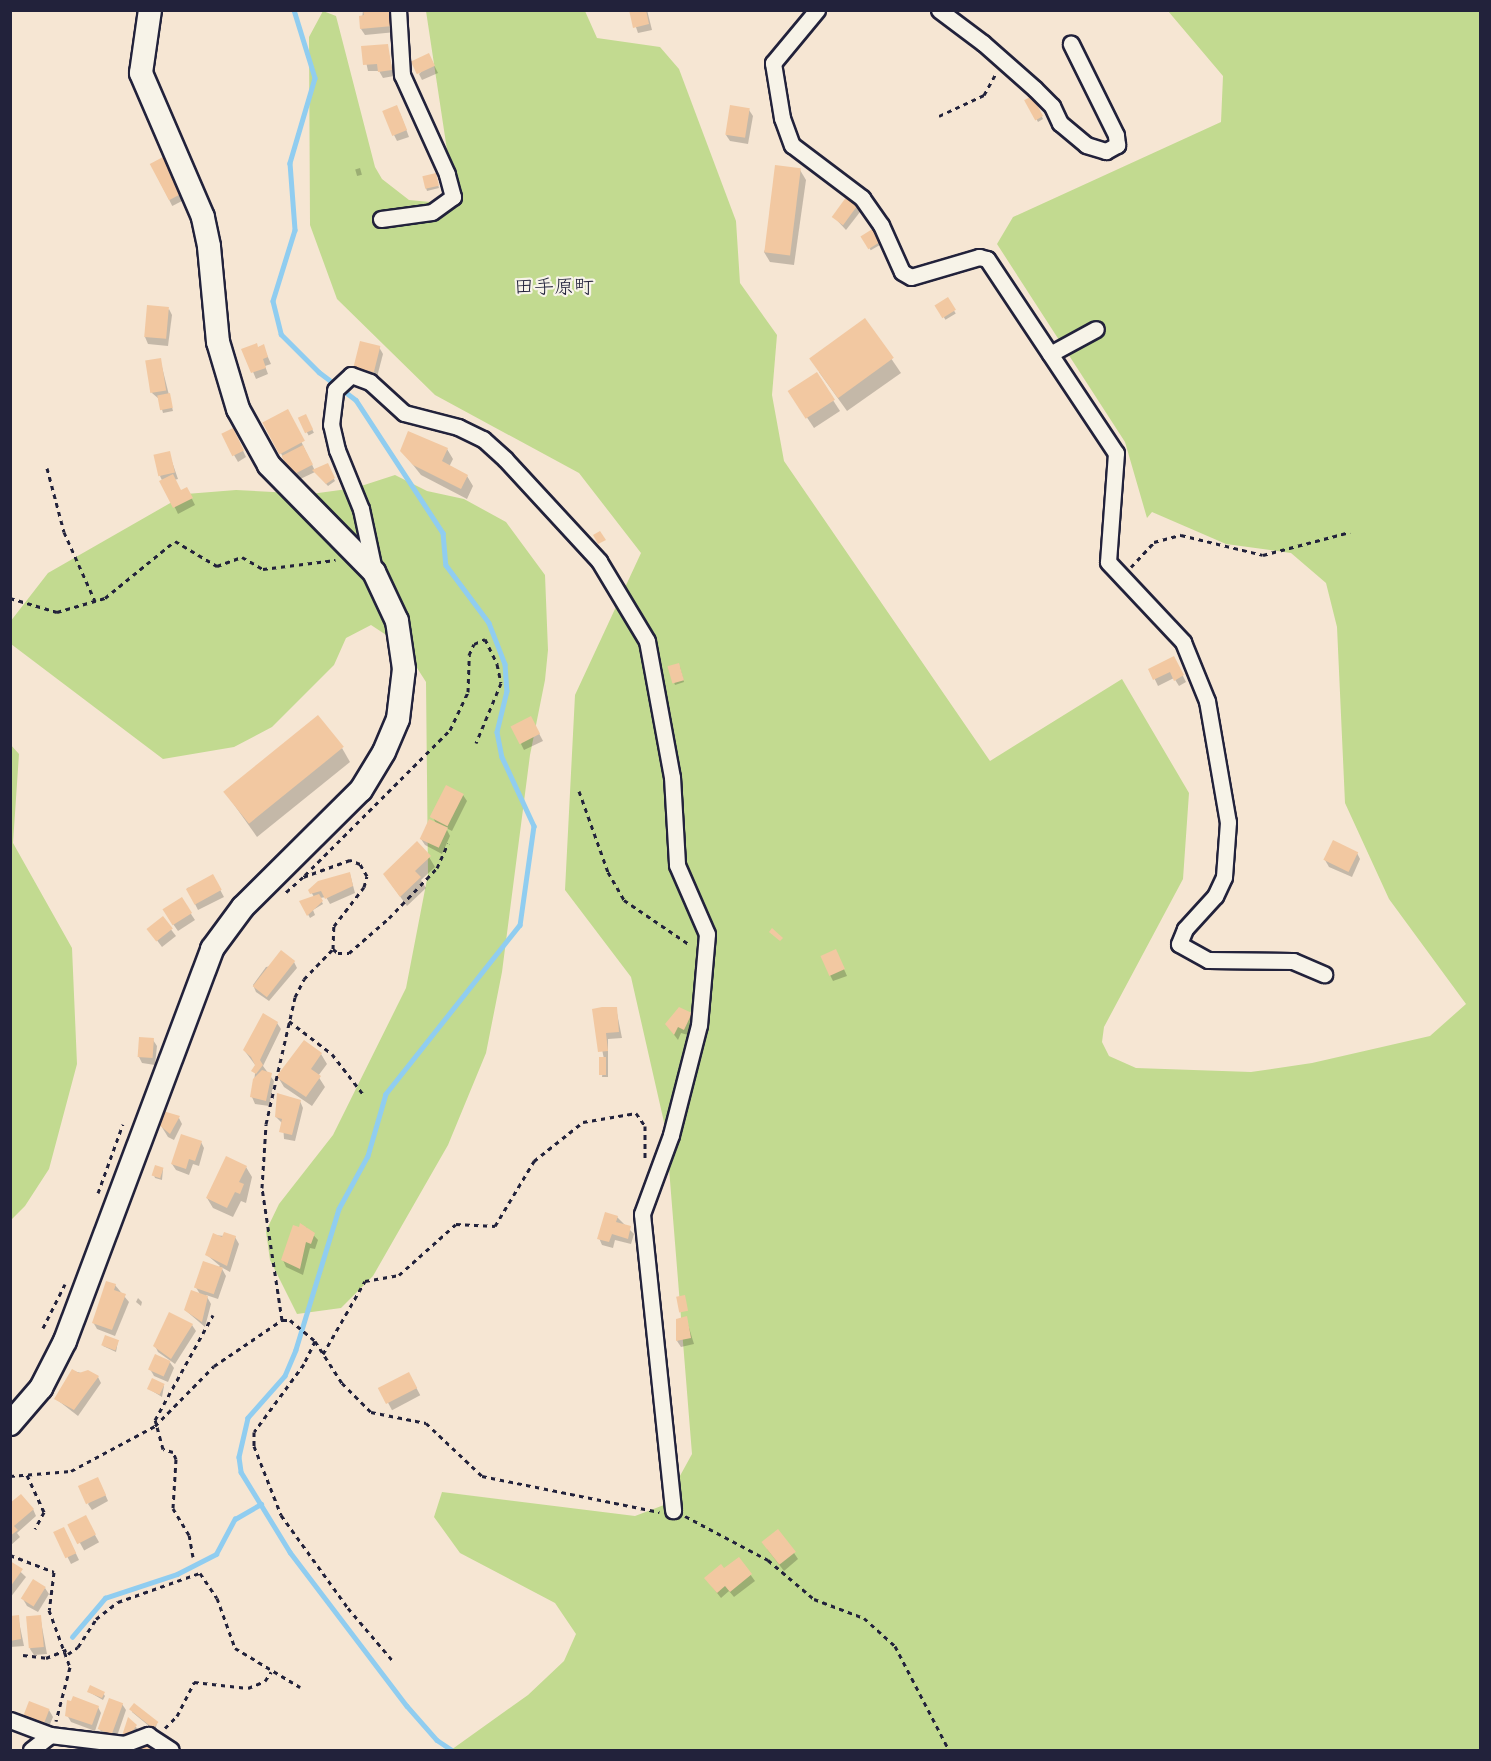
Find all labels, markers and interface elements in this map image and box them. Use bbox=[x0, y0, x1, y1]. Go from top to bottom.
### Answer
district label: 田手原町 bbox=[514, 274, 594, 298]

